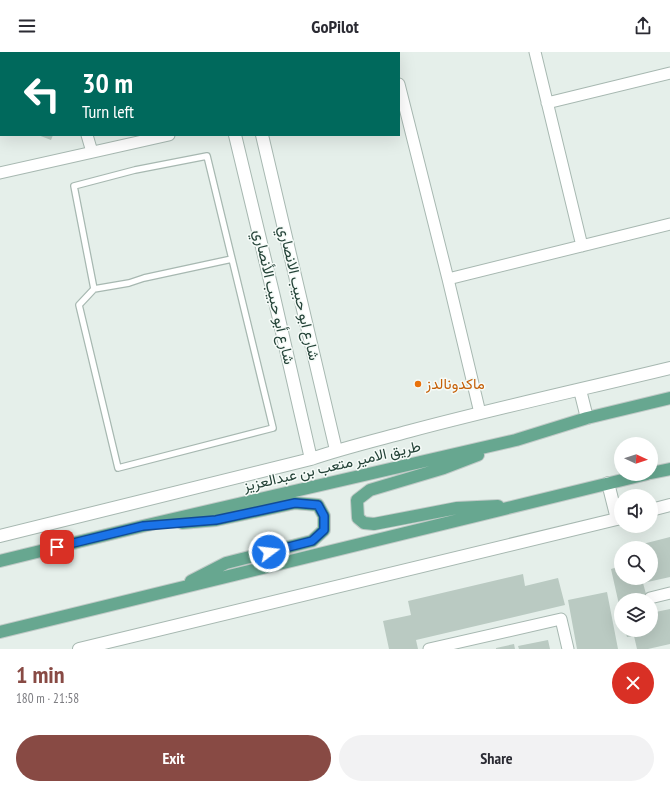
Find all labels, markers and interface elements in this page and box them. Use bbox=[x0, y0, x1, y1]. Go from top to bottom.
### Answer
icon: menu bbox=[16, 15, 38, 37]
text: GoPilot bbox=[311, 15, 359, 38]
icon: share bbox=[632, 15, 654, 37]
text: 30 m bbox=[82, 64, 133, 101]
icon: left bbox=[16, 68, 68, 120]
text: Turn left bbox=[82, 100, 134, 123]
street label: شارع ابو حبيب الانصاري bbox=[271, 224, 324, 363]
street label: شارع أبو حبيب الأنصاري bbox=[246, 228, 299, 367]
place label: ماكدونالدز bbox=[425, 374, 485, 393]
marker: ماكدونالدز bbox=[413, 379, 423, 389]
street label: طريق الامير متعب بن عبدالعزيز bbox=[240, 436, 423, 496]
north arrow bbox=[614, 437, 658, 481]
map controls bbox=[614, 437, 658, 637]
button: sound bbox=[614, 489, 658, 533]
pin bbox=[40, 530, 74, 564]
position arrow bbox=[248, 531, 290, 573]
icon: arrive bbox=[46, 536, 68, 558]
button: search bbox=[614, 541, 658, 585]
button: layers bbox=[614, 593, 658, 637]
text: 1 min bbox=[16, 659, 64, 690]
button: close bbox=[612, 662, 654, 704]
text: 180 m · 21:58 bbox=[16, 690, 79, 707]
button: Exit bbox=[16, 735, 331, 781]
button: Share bbox=[339, 735, 654, 781]

